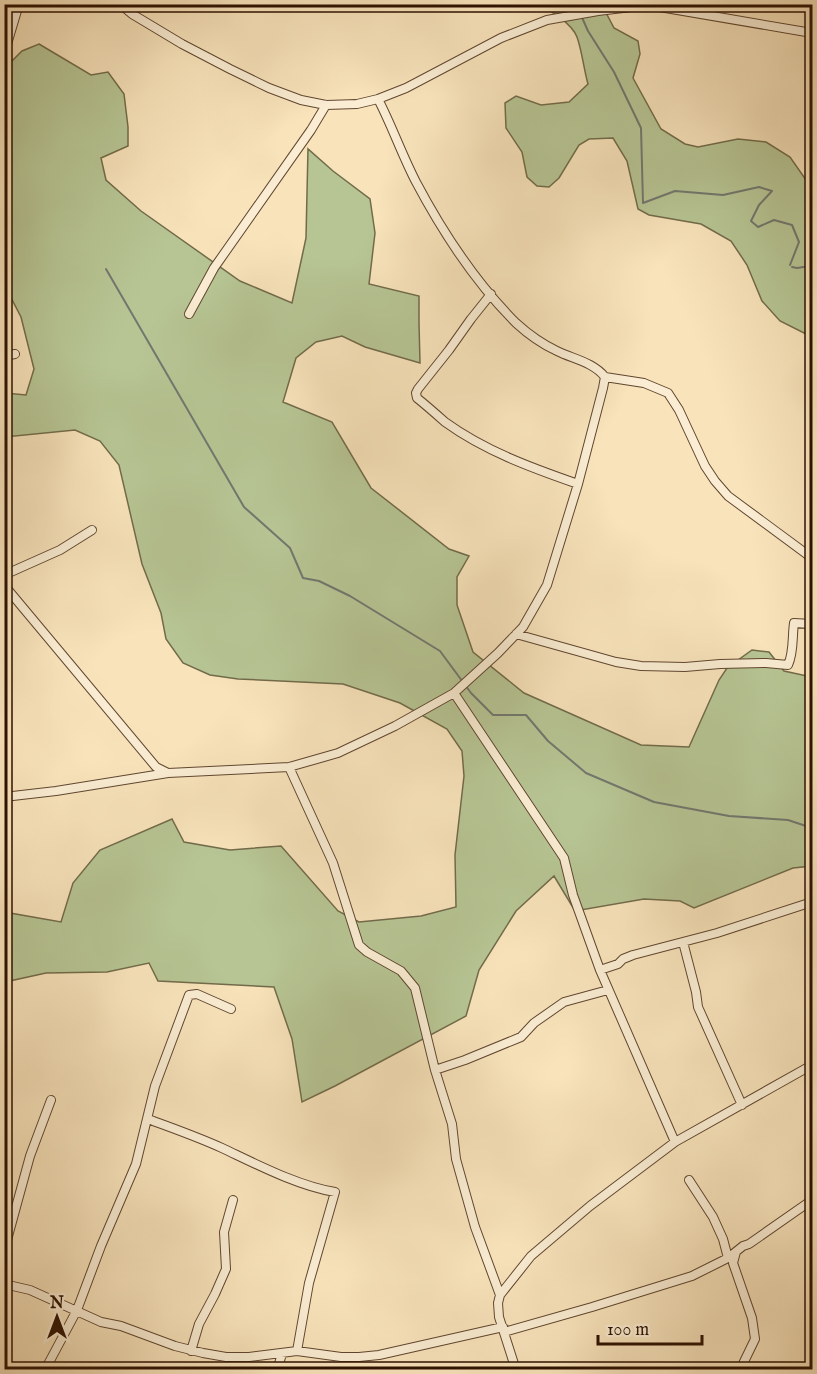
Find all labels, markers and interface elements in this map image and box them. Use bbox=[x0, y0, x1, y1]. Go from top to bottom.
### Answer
north arrow bbox=[27, 1287, 87, 1347]
text: N bbox=[49, 1294, 64, 1314]
scale bar bbox=[598, 1308, 702, 1346]
text: 100 m bbox=[607, 1319, 649, 1342]

